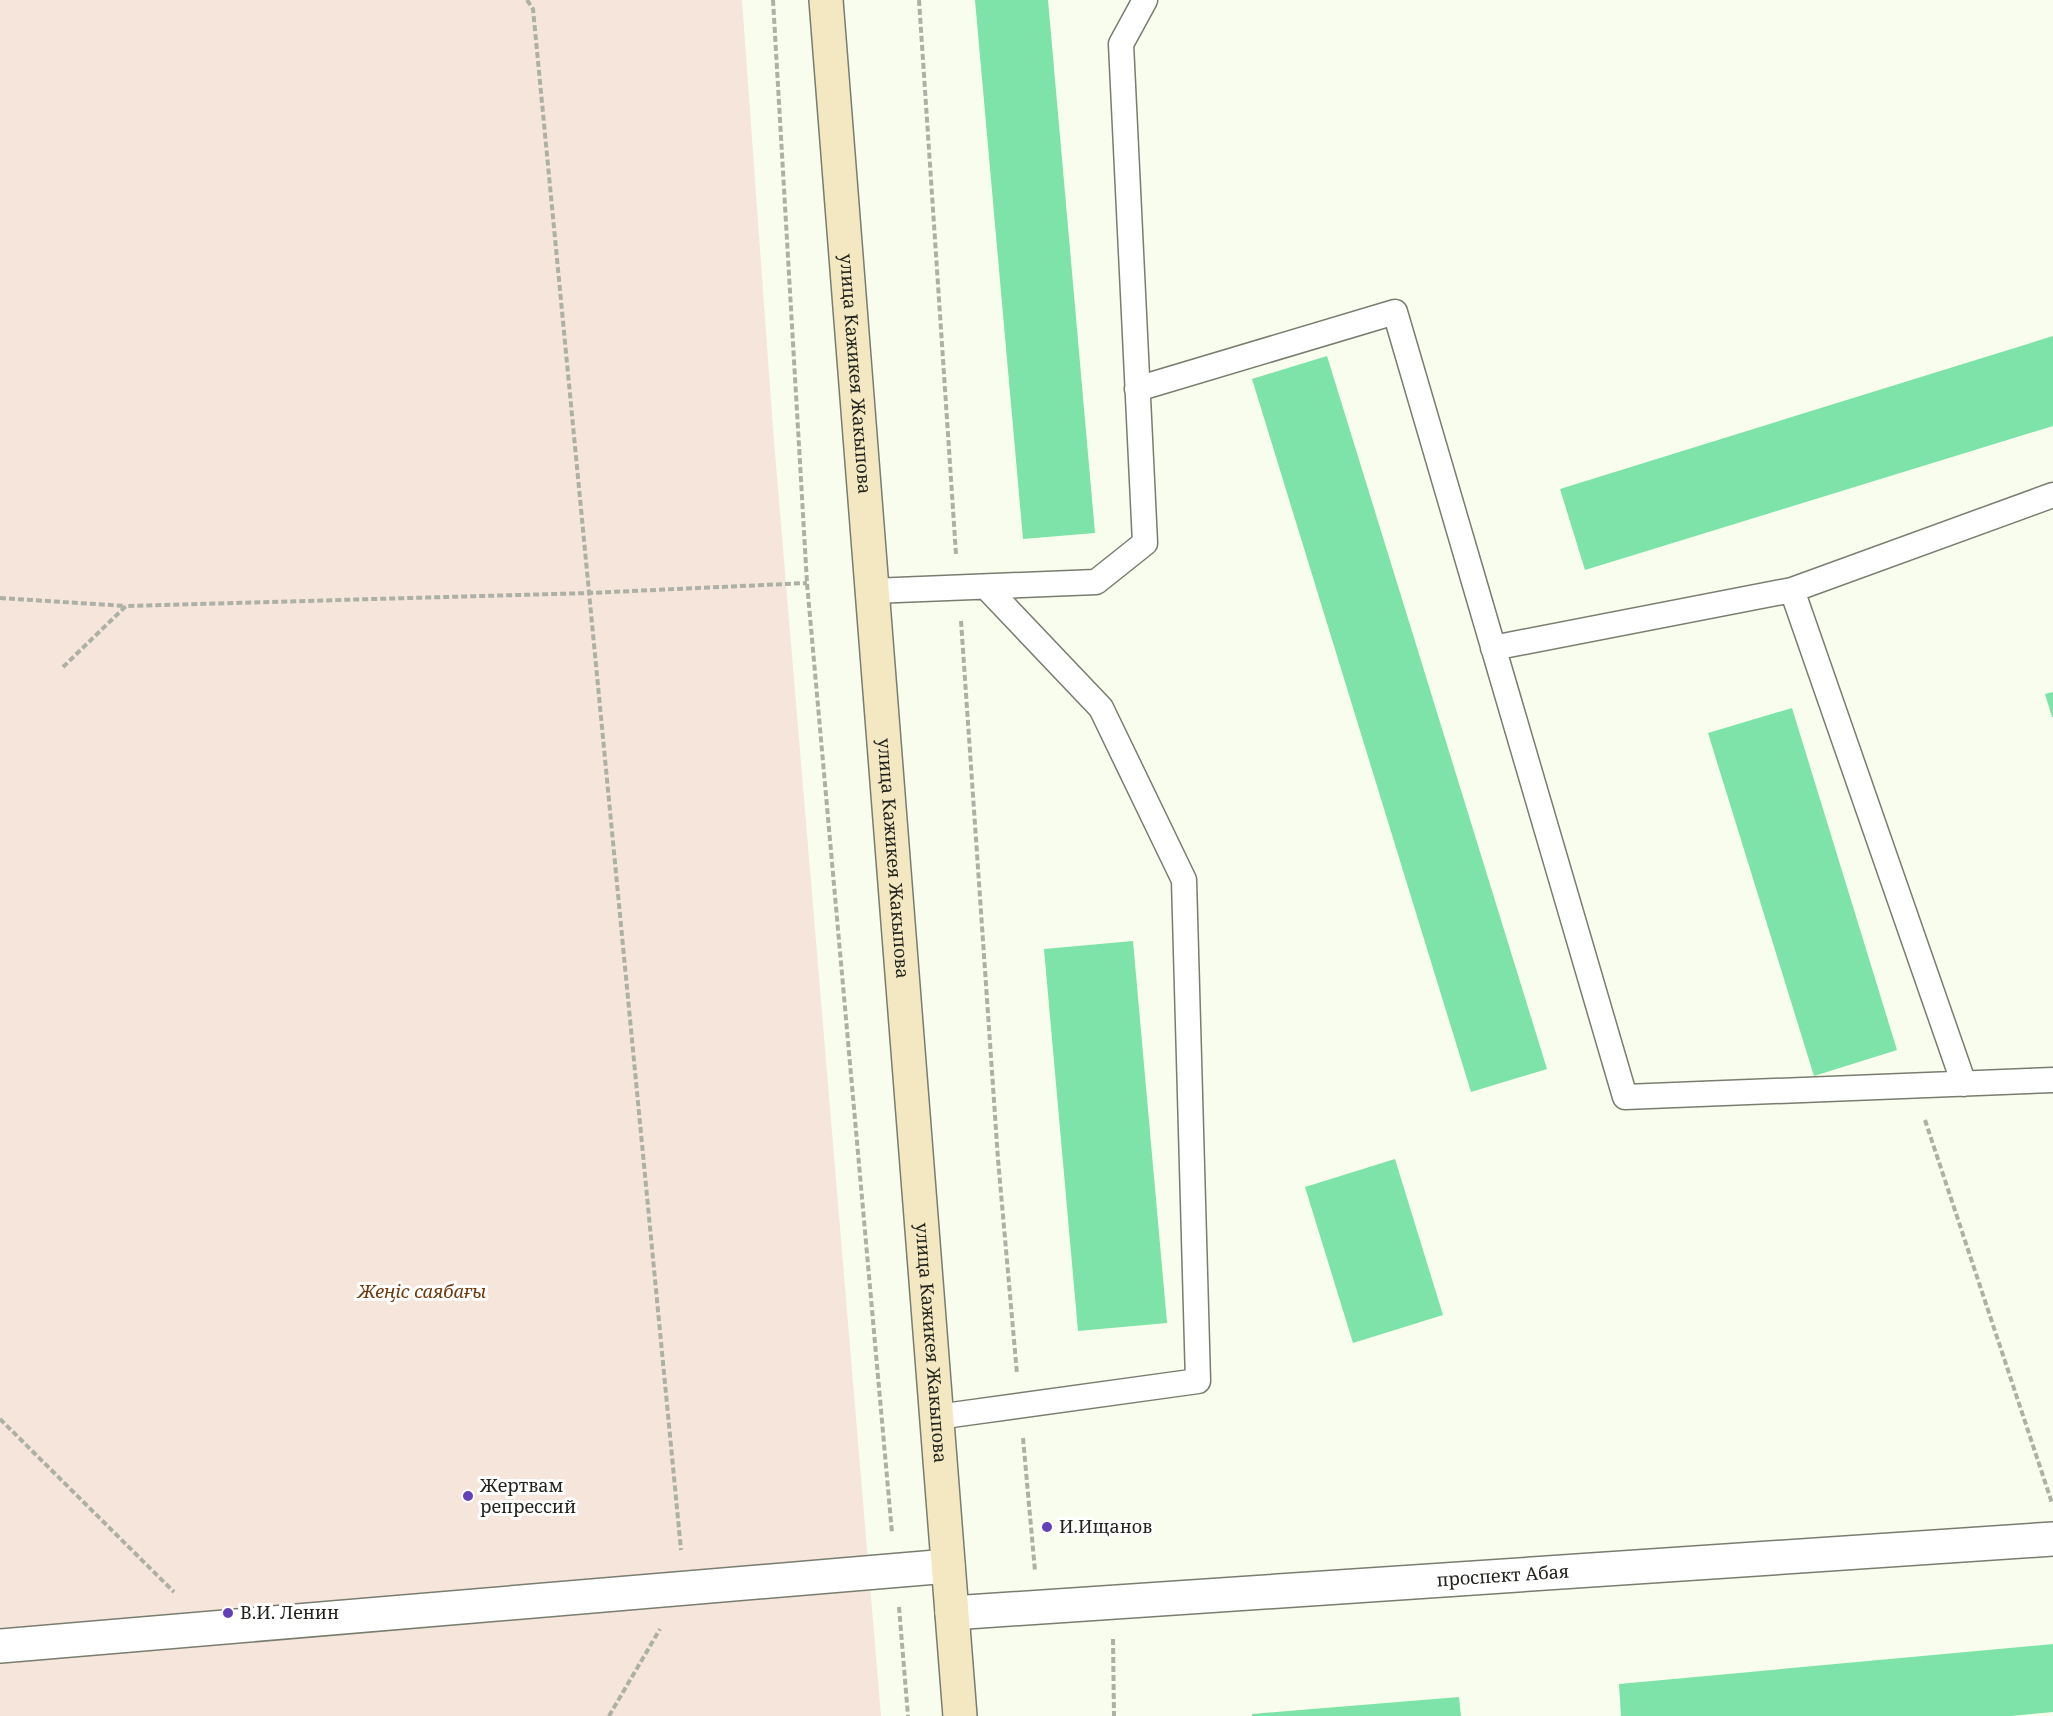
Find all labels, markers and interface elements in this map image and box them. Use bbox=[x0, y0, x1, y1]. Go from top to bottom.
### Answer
street label: улица Кажикея Жакыпова bbox=[835, 253, 878, 495]
street label: улица Кажикея Жакыпова bbox=[873, 737, 915, 979]
street label: улица Кажикея Жакыпова bbox=[911, 1222, 953, 1464]
park label: Жеңіс саябағы bbox=[356, 1279, 486, 1303]
place label: Жертвам репрессий bbox=[479, 1473, 576, 1518]
marker: Жертвам репрессий bbox=[461, 1489, 475, 1503]
place label: И.Ищанов bbox=[1059, 1514, 1152, 1538]
marker: И.Ищанов bbox=[1040, 1520, 1054, 1534]
street label: проспект Абая bbox=[1436, 1559, 1570, 1591]
place label: В.И. Ленин bbox=[240, 1600, 339, 1624]
marker: В.И. Ленин bbox=[221, 1606, 235, 1620]

